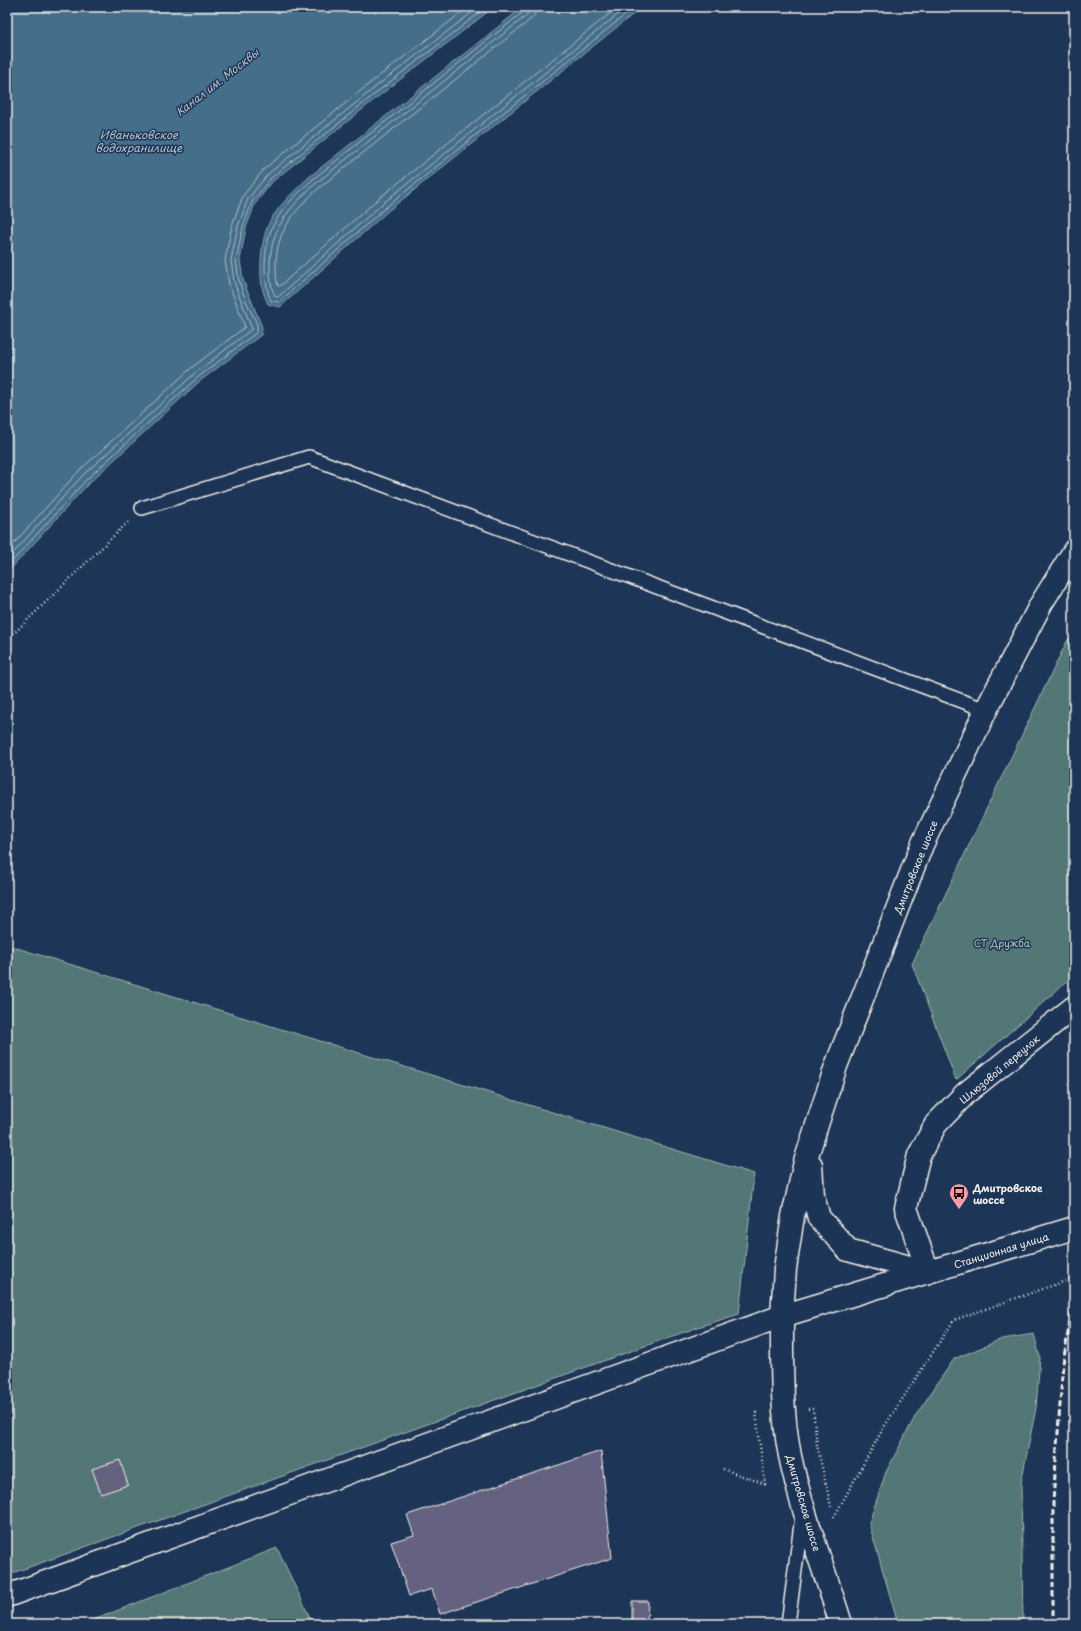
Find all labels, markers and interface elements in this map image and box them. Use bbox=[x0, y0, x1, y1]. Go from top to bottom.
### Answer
water label: Канал им. Москвы bbox=[172, 43, 263, 120]
water label: Иваньковское водохранилище bbox=[96, 126, 183, 156]
street label: Дмитровское шоссе bbox=[889, 818, 941, 917]
park label: СТ Дружба bbox=[974, 935, 1031, 950]
street label: Шлюзовой переулок bbox=[956, 1031, 1043, 1108]
place label: Дмитровское шоссе bbox=[972, 1180, 1043, 1207]
bus stop icon: Дмитровское шоссе bbox=[948, 1182, 970, 1210]
street label: Станционная улица bbox=[952, 1228, 1051, 1272]
street label: Дмитровское шоссе bbox=[783, 1452, 825, 1553]

